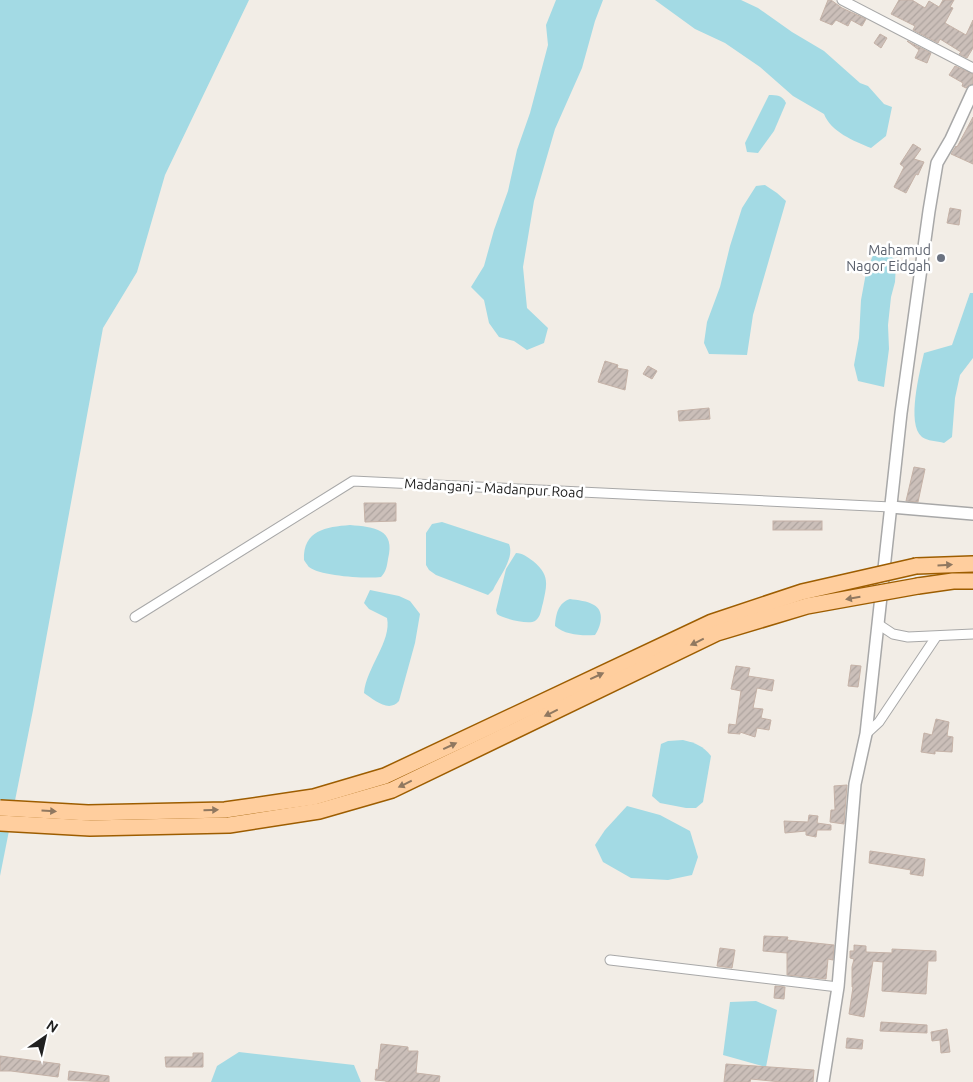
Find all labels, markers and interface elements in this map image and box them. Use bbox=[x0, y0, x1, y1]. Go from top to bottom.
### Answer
place label: Mahamud Nagor Eidgah bbox=[846, 242, 931, 274]
marker: Mahamud Nagor Eidgah bbox=[935, 252, 947, 264]
street label: Madanganj - Madanpur Road bbox=[404, 475, 584, 501]
one-way arrow bbox=[937, 561, 953, 569]
one-way arrow bbox=[845, 594, 861, 602]
one-way arrow bbox=[690, 638, 705, 647]
one-way arrow bbox=[590, 672, 604, 680]
one-way arrow bbox=[544, 709, 558, 717]
one-way arrow bbox=[443, 741, 458, 750]
one-way arrow bbox=[398, 780, 412, 788]
one-way arrow bbox=[203, 806, 219, 814]
one-way arrow bbox=[41, 807, 57, 815]
north arrow bbox=[20, 1012, 70, 1062]
text: N bbox=[43, 1017, 61, 1036]

